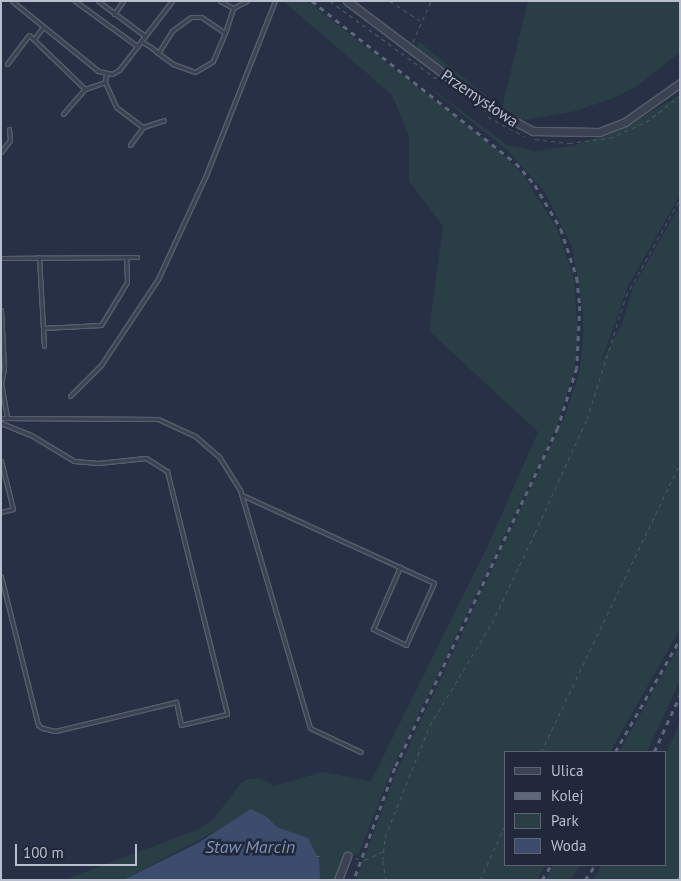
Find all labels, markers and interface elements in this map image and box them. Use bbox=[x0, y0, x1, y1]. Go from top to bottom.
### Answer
street label: Przemysłowa bbox=[438, 65, 522, 131]
legend bbox=[503, 751, 666, 866]
text: Ulica bbox=[551, 761, 583, 780]
text: Kolej bbox=[551, 786, 583, 805]
text: Park bbox=[551, 811, 579, 830]
scale bar bbox=[18, 834, 140, 866]
water label: Staw Marcin bbox=[205, 836, 295, 858]
text: Woda bbox=[551, 836, 586, 855]
text: 100 m bbox=[23, 843, 64, 862]

